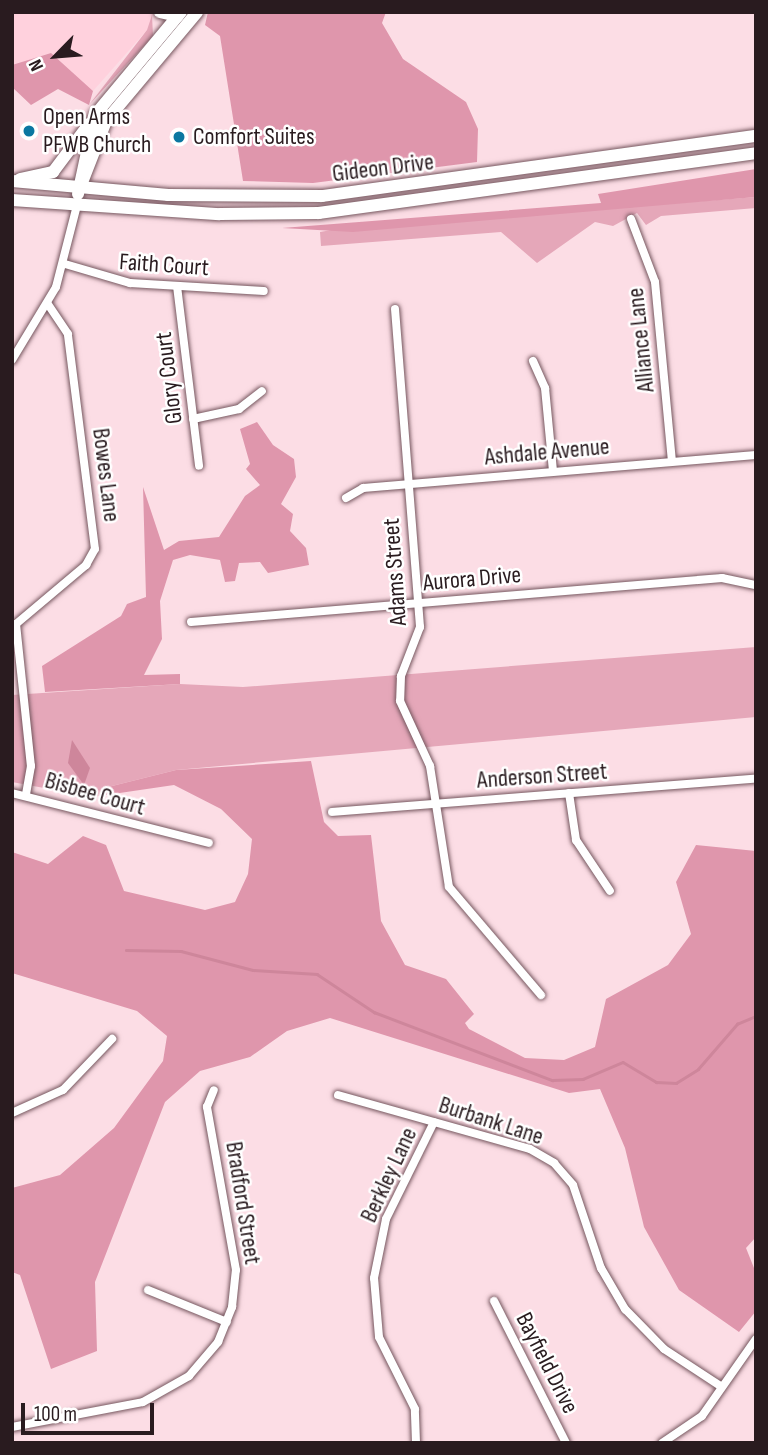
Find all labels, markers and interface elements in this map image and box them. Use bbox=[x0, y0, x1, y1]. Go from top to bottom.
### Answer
north arrow bbox=[21, 21, 91, 91]
text: N bbox=[24, 56, 49, 75]
place label: Open Arms PFWB Church bbox=[43, 103, 151, 159]
marker: Open Arms PFWB Church bbox=[21, 123, 37, 139]
place label: Comfort Suites bbox=[193, 123, 315, 151]
marker: Comfort Suites bbox=[171, 129, 187, 145]
street label: Gideon Drive bbox=[331, 147, 435, 189]
street label: Faith Court bbox=[118, 248, 210, 282]
street label: Alliance Lane bbox=[621, 286, 661, 394]
street label: Glory Court bbox=[149, 330, 189, 426]
street label: Bowes Lane bbox=[86, 427, 126, 523]
street label: Ashdale Avenue bbox=[483, 432, 611, 472]
street label: Adams Street bbox=[377, 517, 413, 627]
street label: Aurora Drive bbox=[422, 560, 522, 598]
street label: Anderson Street bbox=[476, 757, 608, 795]
street label: Bisbee Court bbox=[42, 766, 148, 822]
street label: Burbank Lane bbox=[435, 1091, 547, 1151]
street label: Berkley Lane bbox=[355, 1123, 423, 1227]
street label: Bradford Street bbox=[219, 1140, 267, 1266]
street label: Bayfield Drive bbox=[509, 1308, 585, 1418]
scale bar bbox=[24, 1388, 158, 1432]
text: 100 m bbox=[34, 1402, 77, 1427]

